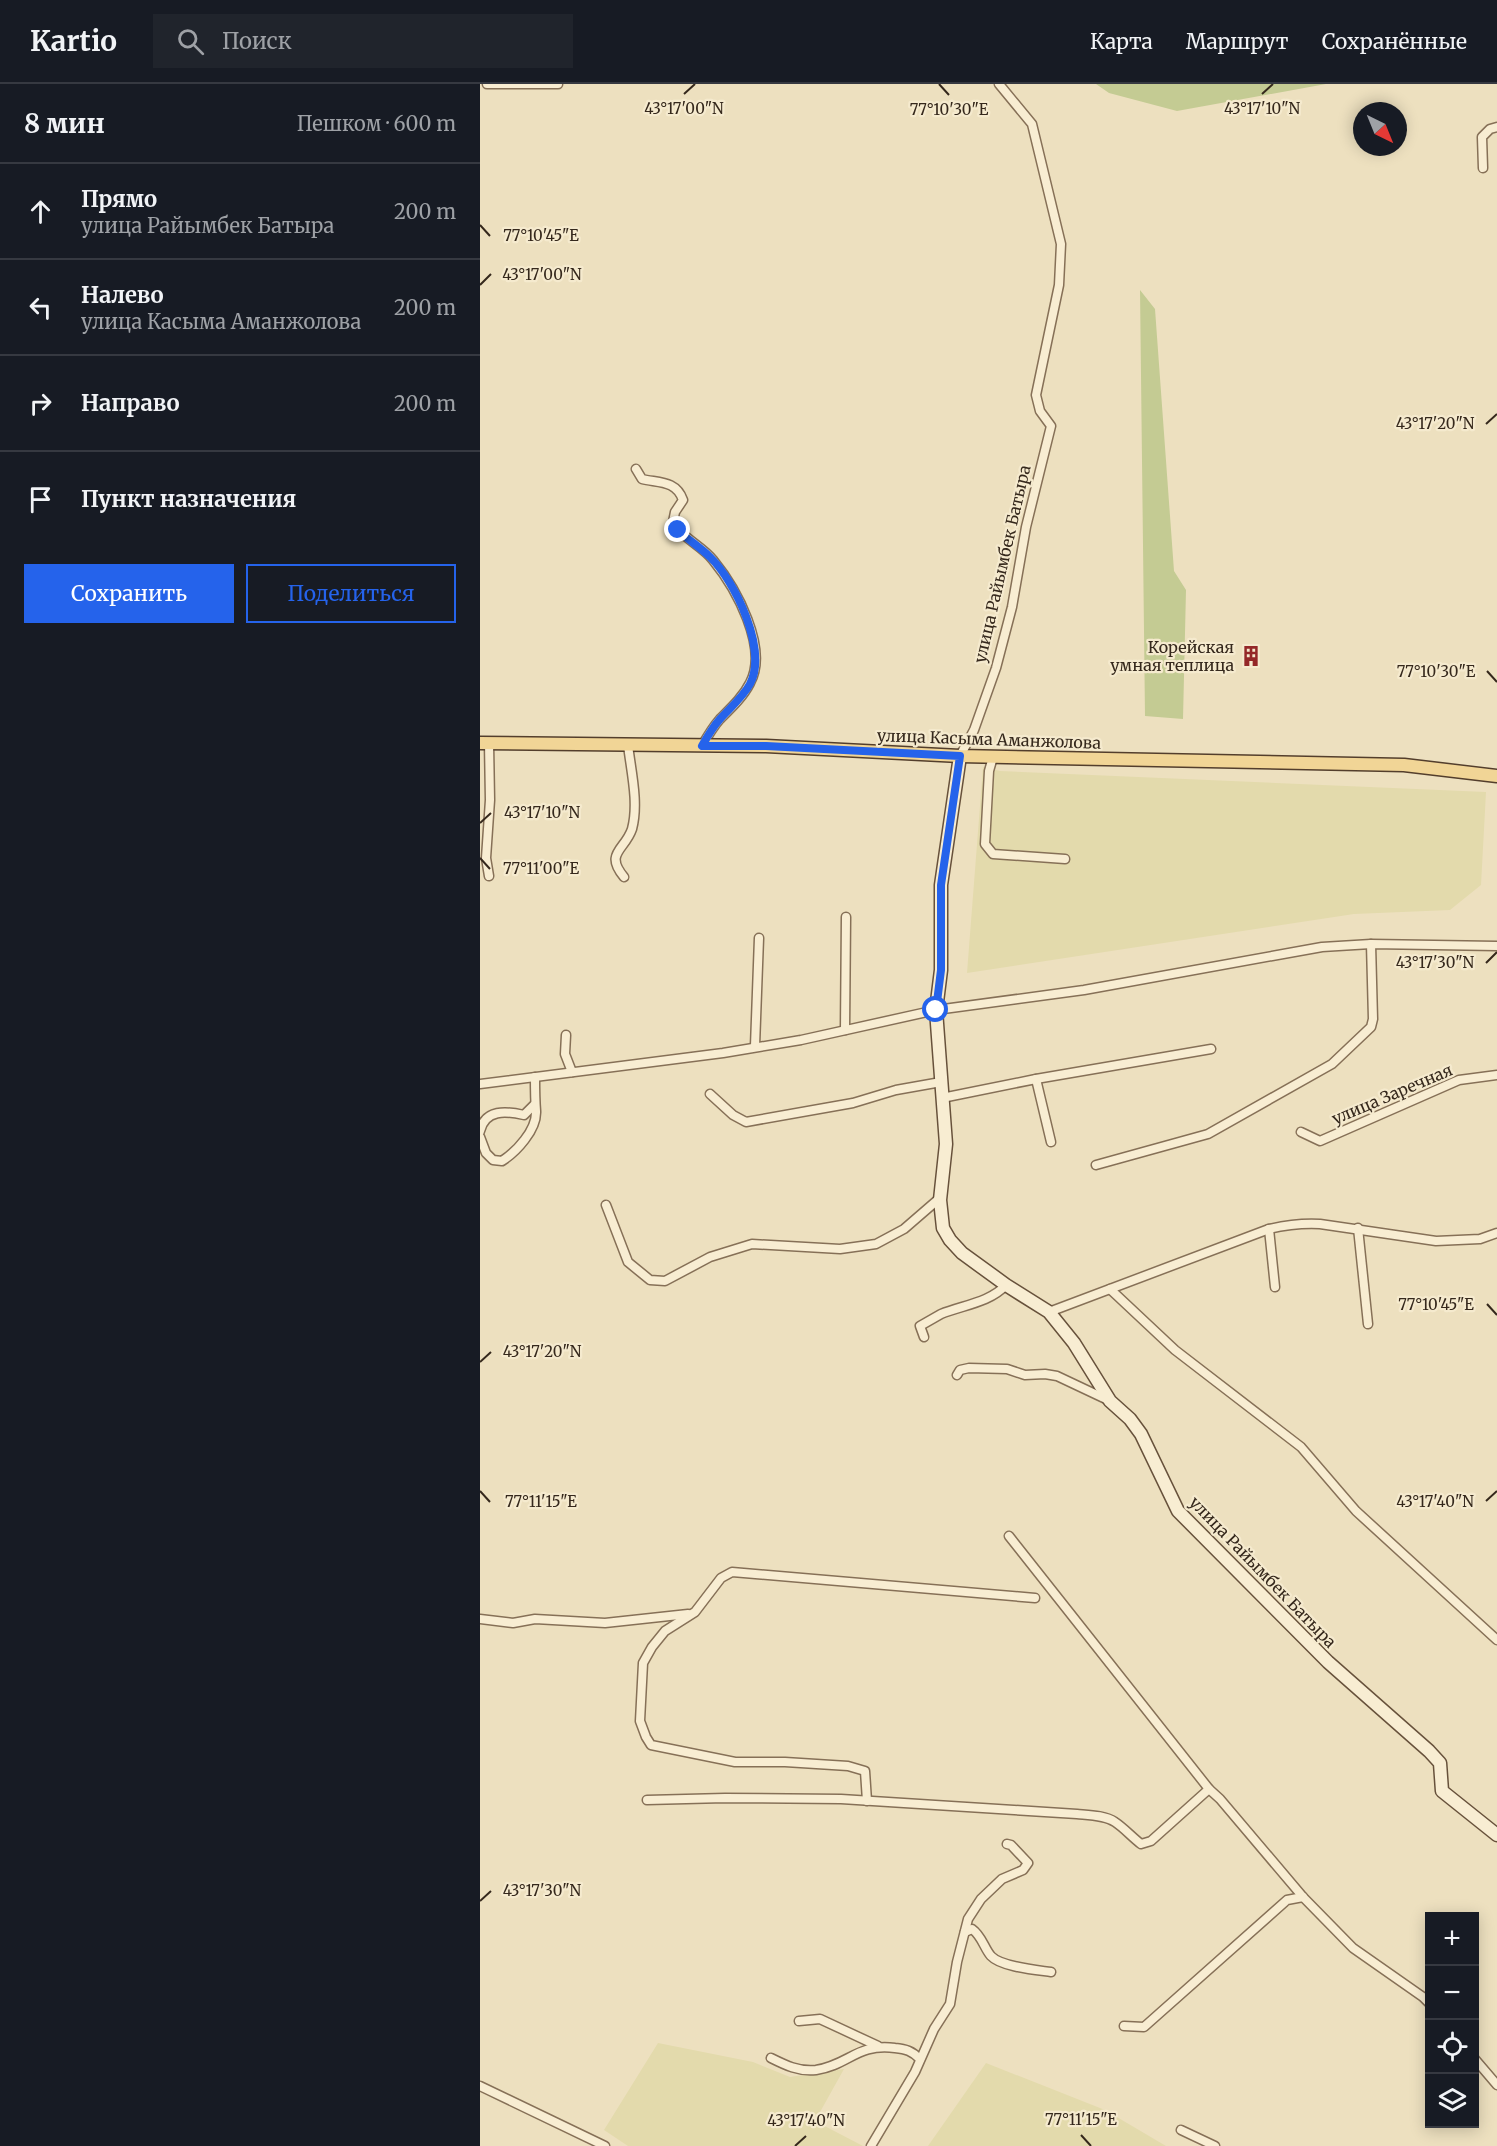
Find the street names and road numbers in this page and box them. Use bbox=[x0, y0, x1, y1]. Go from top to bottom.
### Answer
street label: улица Райымбек Батыра bbox=[969, 463, 1035, 665]
street label: улица Касыма Аманжолова bbox=[877, 725, 1102, 753]
street label: улица Заречная bbox=[1329, 1060, 1455, 1128]
street label: улица Райымбек Батыра bbox=[1185, 1492, 1341, 1652]

